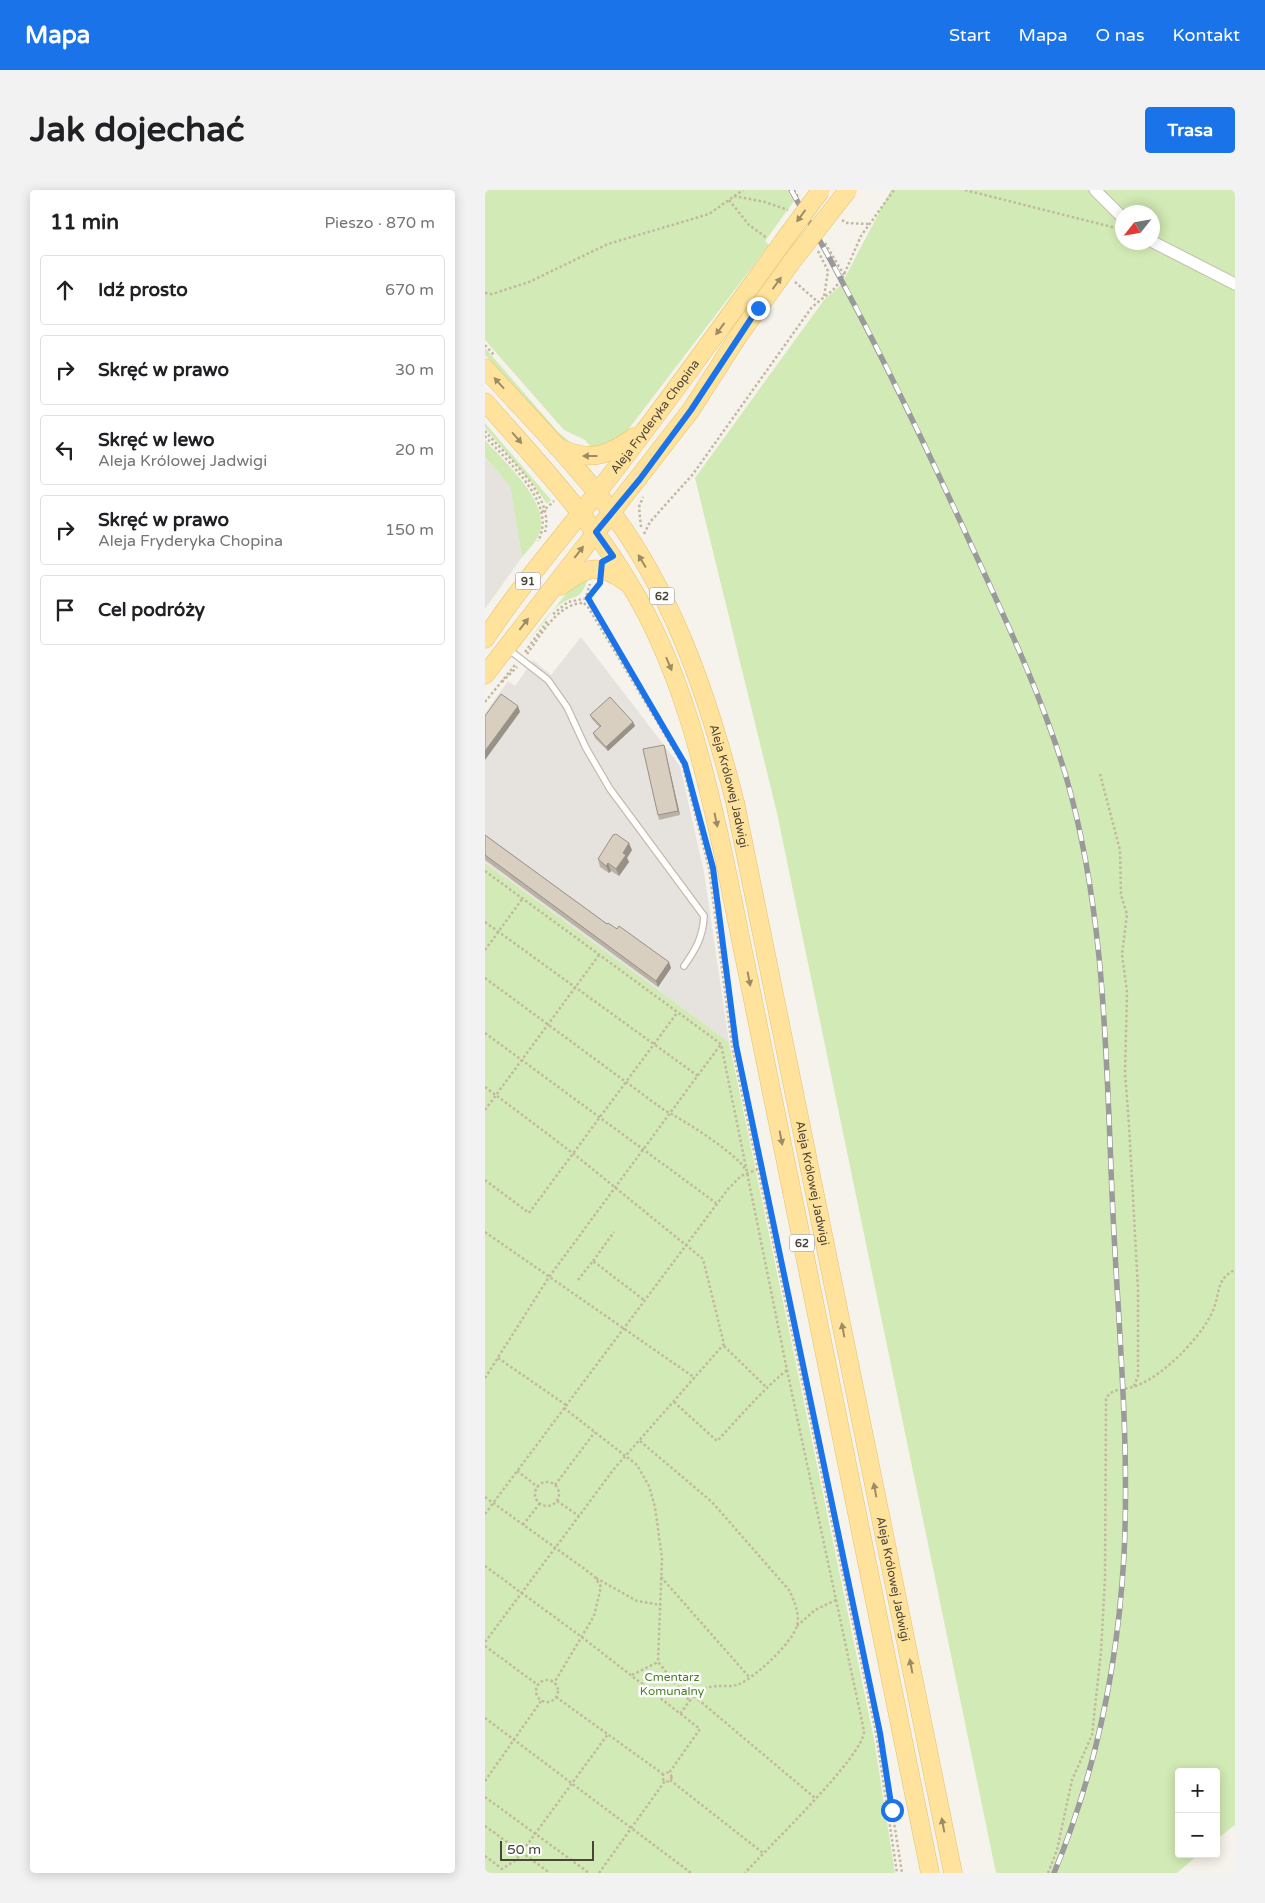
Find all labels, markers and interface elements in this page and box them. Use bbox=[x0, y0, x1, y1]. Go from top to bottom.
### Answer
text: Mapa bbox=[25, 21, 90, 50]
text: Start bbox=[949, 24, 991, 46]
text: Mapa bbox=[1019, 24, 1068, 46]
text: O nas bbox=[1096, 24, 1145, 46]
text: Kontakt bbox=[1173, 24, 1240, 46]
button: Trasa bbox=[1145, 107, 1235, 153]
text: Jak dojechać bbox=[30, 109, 245, 151]
north arrow bbox=[1115, 205, 1160, 250]
one-way arrow bbox=[796, 209, 807, 222]
text: 11 min bbox=[50, 210, 119, 235]
text: Pieszo · 870 m bbox=[324, 213, 435, 233]
icon: ahead bbox=[51, 276, 79, 304]
one-way arrow bbox=[771, 277, 782, 290]
text: Idź prosto bbox=[98, 279, 188, 301]
text: 670 m bbox=[385, 280, 434, 300]
route end bbox=[747, 297, 770, 320]
one-way arrow bbox=[715, 322, 725, 336]
icon: right bbox=[51, 356, 79, 384]
street label: Aleja Fryderyka Chopina bbox=[608, 357, 702, 476]
text: Skręć w prawo bbox=[98, 359, 229, 381]
text: 30 m bbox=[395, 360, 434, 380]
one-way arrow bbox=[493, 378, 505, 390]
text: Skręć w lewo bbox=[98, 429, 215, 451]
one-way arrow bbox=[511, 432, 523, 444]
icon: left bbox=[51, 436, 79, 464]
text: 20 m bbox=[395, 440, 434, 460]
text: Aleja Królowej Jadwigi bbox=[98, 451, 267, 471]
one-way arrow bbox=[582, 452, 598, 460]
text: Skręć w prawo bbox=[98, 509, 229, 531]
icon: right bbox=[51, 516, 79, 544]
text: 150 m bbox=[385, 520, 434, 540]
text: Aleja Fryderyka Chopina bbox=[98, 531, 283, 551]
one-way arrow bbox=[574, 546, 585, 559]
one-way arrow bbox=[637, 554, 646, 567]
road number: 91 bbox=[515, 572, 541, 590]
road number: 62 bbox=[649, 588, 675, 604]
icon: arrive bbox=[51, 596, 79, 624]
text: Cel podróży bbox=[98, 599, 205, 621]
one-way arrow bbox=[519, 618, 530, 631]
one-way arrow bbox=[666, 657, 674, 671]
street label: Aleja Królowej Jadwigi bbox=[707, 722, 751, 849]
one-way arrow bbox=[712, 812, 720, 827]
one-way arrow bbox=[745, 971, 753, 987]
street label: Aleja Królowej Jadwigi bbox=[793, 1120, 832, 1247]
one-way arrow bbox=[777, 1131, 785, 1146]
road number: 62 bbox=[789, 1234, 815, 1252]
one-way arrow bbox=[838, 1322, 846, 1338]
one-way arrow bbox=[871, 1482, 879, 1497]
street label: Aleja Królowej Jadwigi bbox=[874, 1515, 913, 1643]
one-way arrow bbox=[907, 1658, 915, 1674]
park label: Cmentarz Komunalny bbox=[640, 1670, 705, 1698]
map controls bbox=[1175, 1768, 1220, 1858]
button: + bbox=[1175, 1768, 1220, 1813]
route start bbox=[881, 1799, 904, 1822]
button: − bbox=[1175, 1813, 1220, 1858]
one-way arrow bbox=[939, 1818, 947, 1833]
scale bar bbox=[500, 1838, 594, 1861]
text: 50 m bbox=[507, 1841, 541, 1858]

